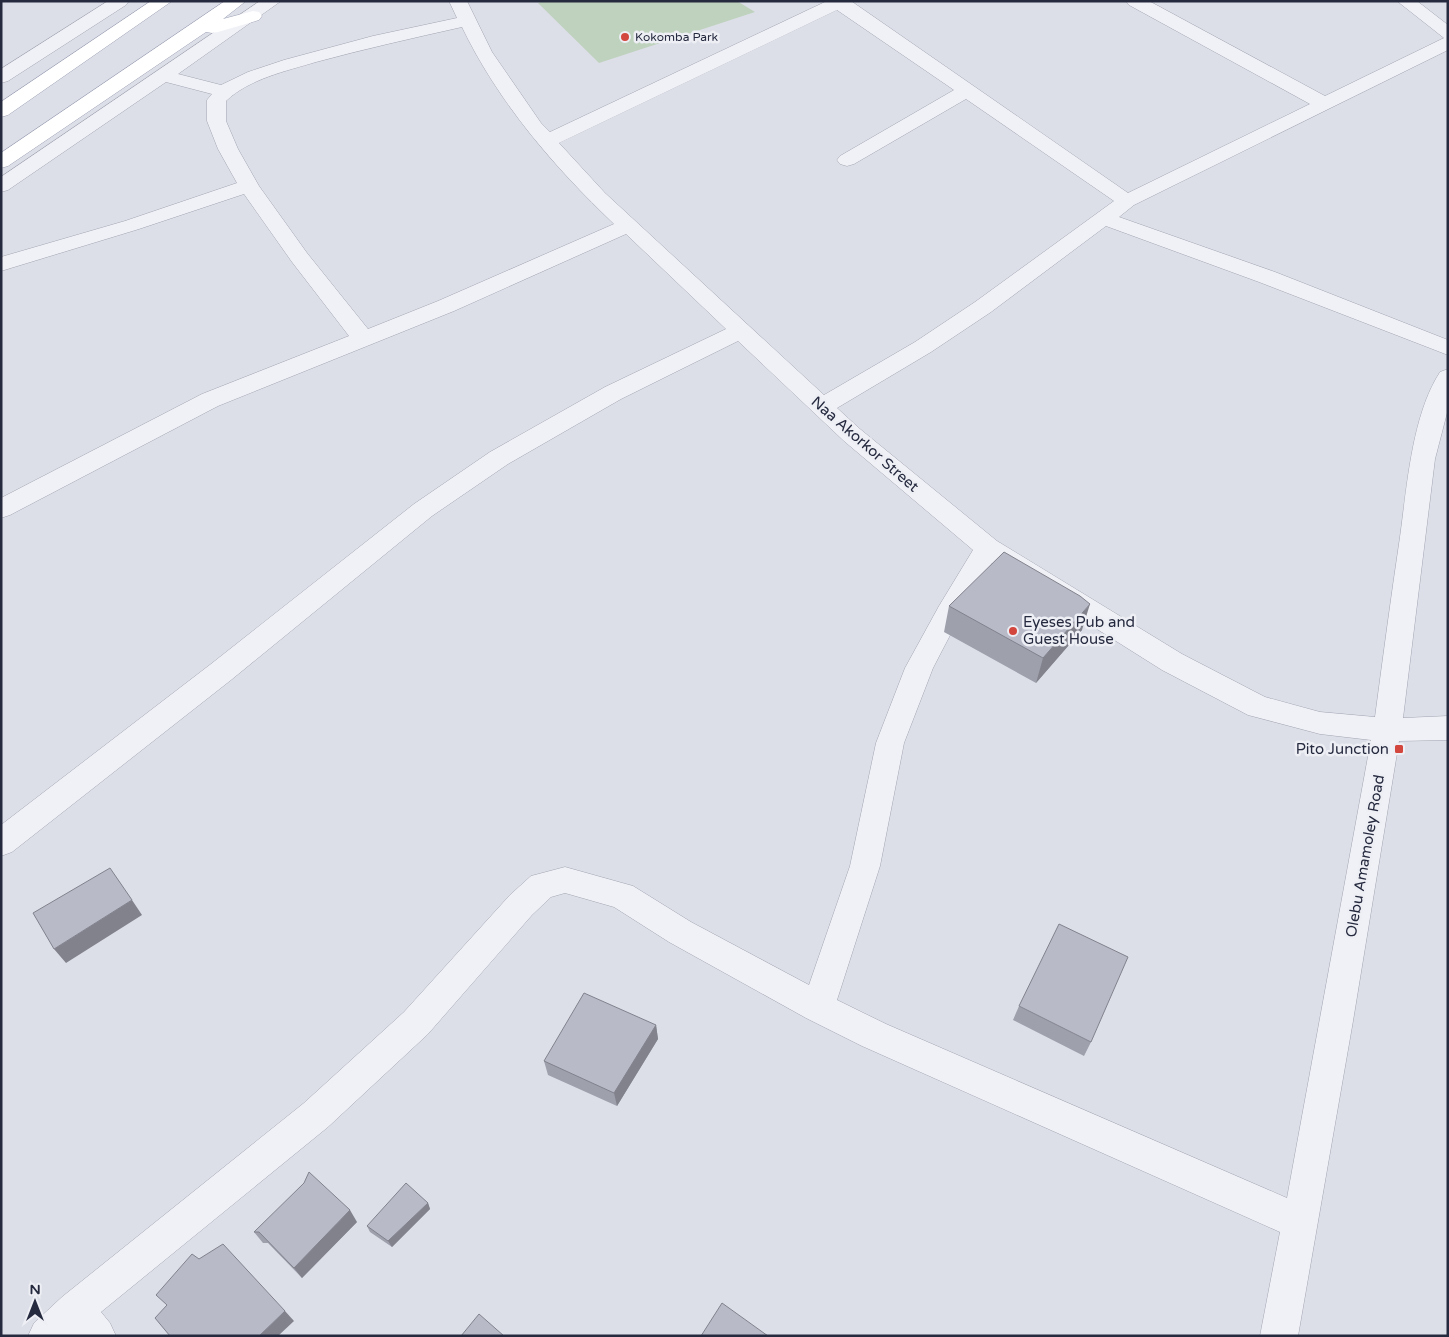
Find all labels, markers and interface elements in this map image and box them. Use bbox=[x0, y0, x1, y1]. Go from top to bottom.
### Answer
place label: Kokomba Park bbox=[635, 30, 719, 44]
marker: Kokomba Park bbox=[619, 31, 631, 43]
street label: Naa Akorkor Street bbox=[808, 392, 923, 496]
place label: Eyeses Pub and Guest House bbox=[1023, 613, 1135, 648]
marker: Eyeses Pub and Guest House bbox=[1007, 625, 1019, 637]
place label: Pito Junction bbox=[1296, 740, 1389, 758]
marker: Pito Junction bbox=[1393, 743, 1405, 755]
street label: Olebu Amamoley Road bbox=[1342, 773, 1388, 939]
north arrow bbox=[10, 1277, 60, 1327]
text: N bbox=[29, 1281, 41, 1298]

